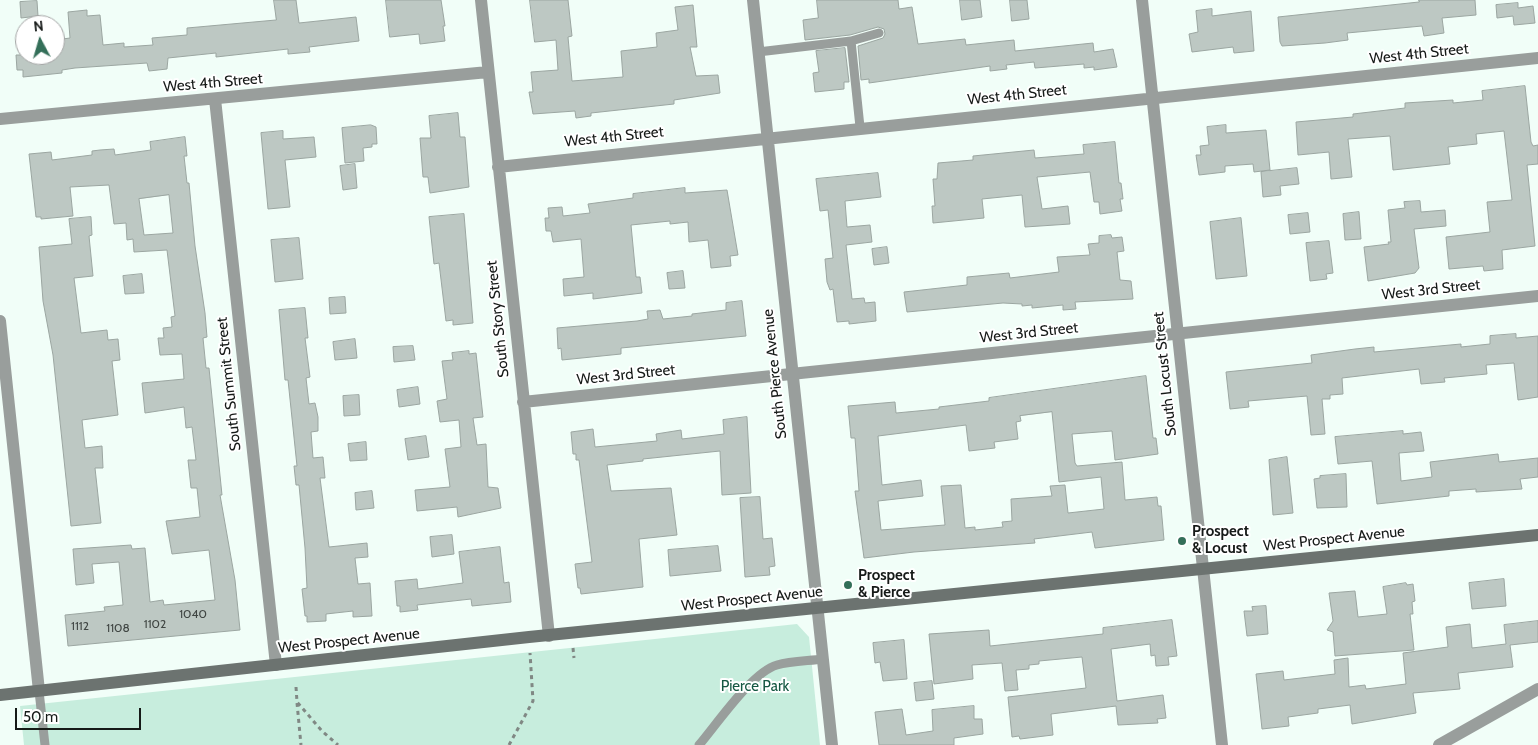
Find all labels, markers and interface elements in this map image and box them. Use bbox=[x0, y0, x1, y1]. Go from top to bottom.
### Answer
north arrow bbox=[15, 15, 65, 65]
text: N bbox=[33, 17, 44, 36]
street label: West 4th Street bbox=[1368, 40, 1470, 68]
street label: West 4th Street bbox=[163, 70, 263, 96]
street label: West 4th Street bbox=[966, 81, 1068, 109]
street label: West 4th Street bbox=[563, 123, 665, 151]
street label: South Story Street bbox=[483, 260, 513, 378]
street label: West 3rd Street bbox=[1381, 276, 1481, 304]
street label: South Pierce Avenue bbox=[759, 308, 791, 440]
street label: South Locust Street bbox=[1150, 311, 1180, 437]
street label: South Summit Street bbox=[213, 316, 245, 452]
street label: West 3rd Street bbox=[979, 319, 1079, 347]
street label: West 3rd Street bbox=[576, 361, 676, 389]
place label: Prospect & Locust bbox=[1192, 523, 1249, 558]
street label: West Prospect Avenue bbox=[1262, 523, 1406, 555]
marker: Prospect & Locust bbox=[1176, 535, 1188, 547]
place label: Prospect & Pierce bbox=[858, 567, 915, 602]
marker: Prospect & Pierce bbox=[842, 579, 854, 591]
street label: West Prospect Avenue bbox=[680, 583, 824, 615]
house number: 1040 bbox=[179, 607, 207, 621]
house number: 1102 bbox=[144, 617, 166, 631]
house number: 1112 bbox=[71, 619, 89, 633]
house number: 1108 bbox=[106, 621, 130, 635]
street label: West Prospect Avenue bbox=[277, 625, 421, 657]
park label: Pierce Park bbox=[721, 678, 789, 696]
scale bar bbox=[18, 698, 144, 730]
text: 50 m bbox=[23, 708, 58, 726]

